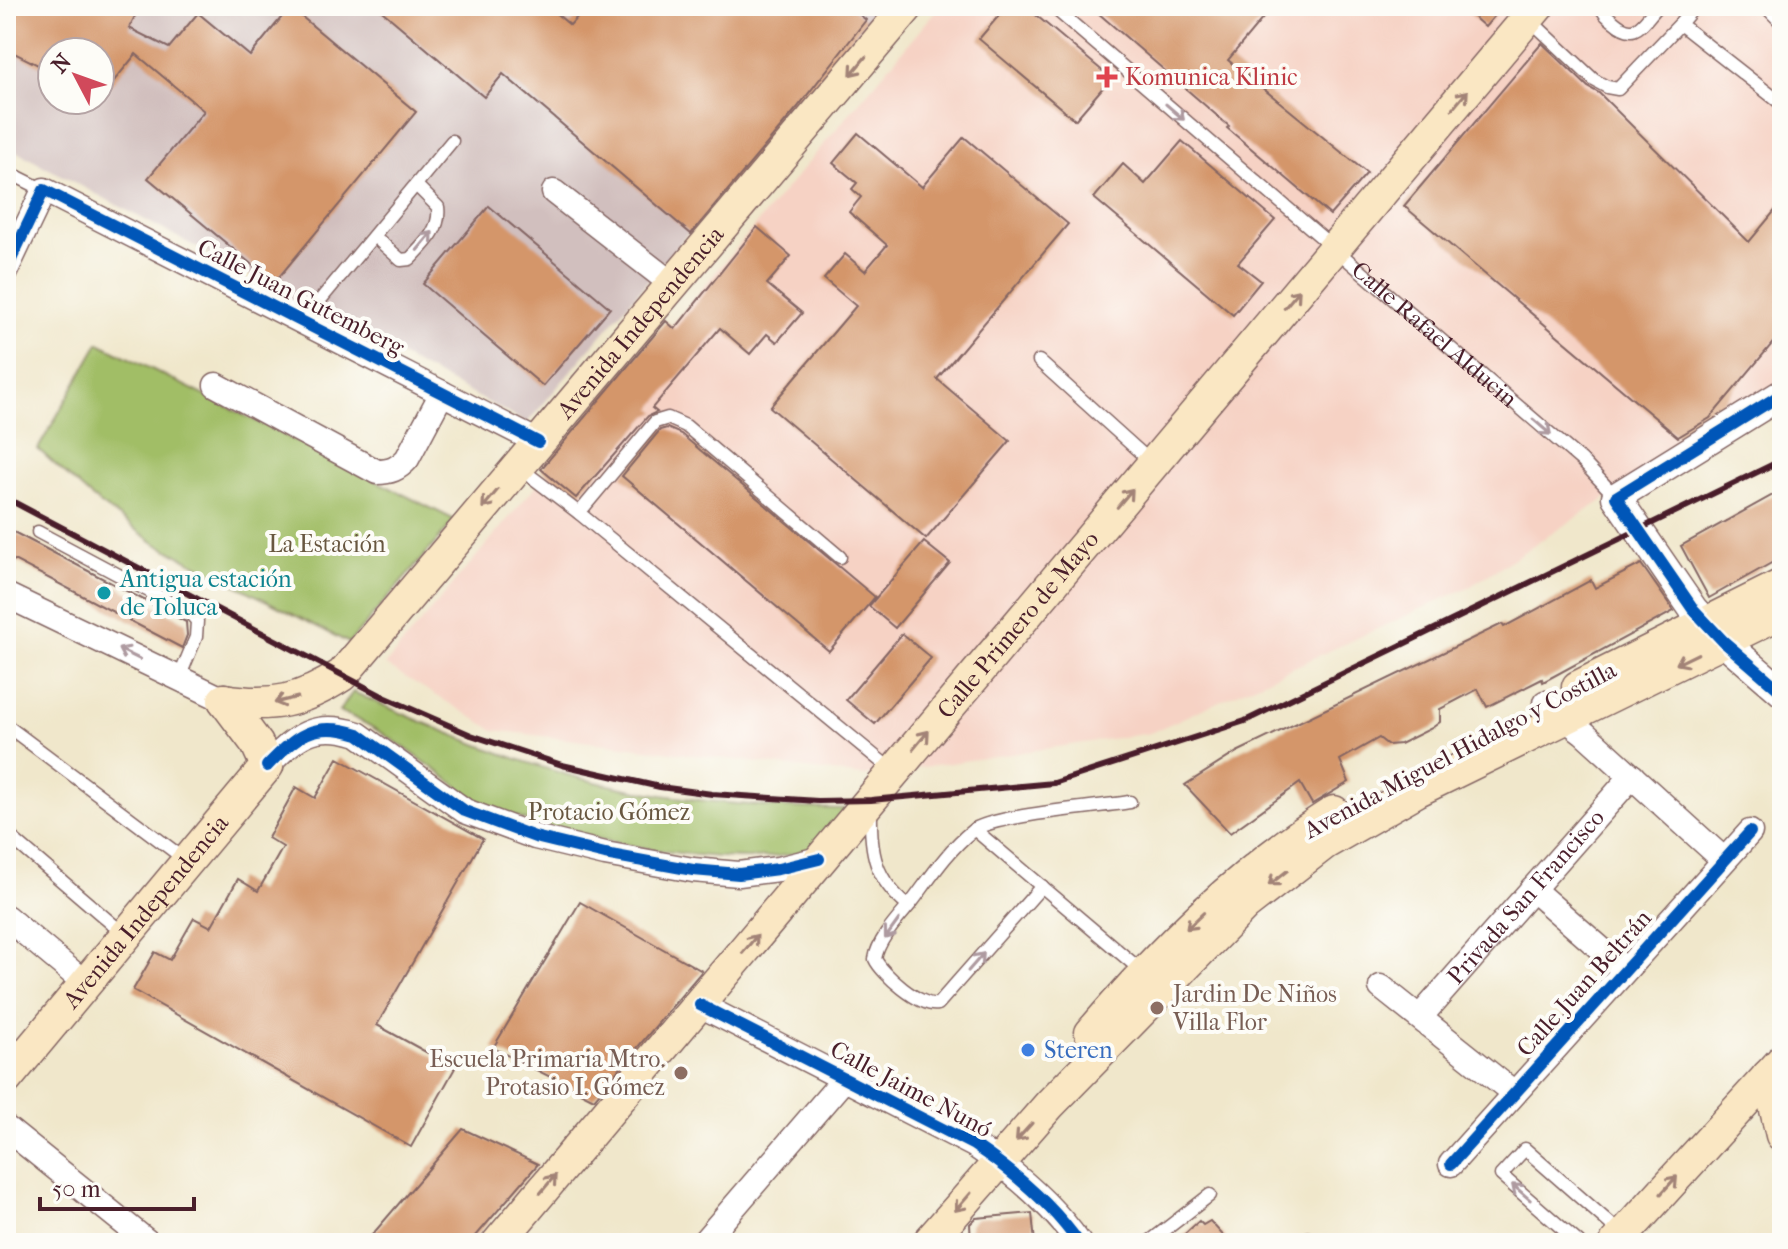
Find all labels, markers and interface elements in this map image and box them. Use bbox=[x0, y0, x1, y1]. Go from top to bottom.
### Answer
north arrow bbox=[36, 36, 116, 116]
text: N bbox=[46, 48, 77, 78]
one-way arrow bbox=[849, 55, 867, 75]
place label: Komunica Klinic bbox=[1125, 63, 1298, 91]
marker: Komunica Klinic bbox=[1096, 66, 1118, 88]
one-way arrow bbox=[1451, 90, 1469, 111]
one-way arrow bbox=[1165, 102, 1185, 120]
street label: Avenida Independencia bbox=[550, 220, 730, 425]
one-way arrow bbox=[416, 232, 434, 252]
street label: Calle Juan Gutemberg bbox=[193, 233, 410, 362]
street label: Calle Rafael Alducin bbox=[1346, 256, 1523, 413]
one-way arrow bbox=[1283, 289, 1301, 310]
one-way arrow bbox=[1532, 418, 1552, 436]
one-way arrow bbox=[481, 488, 499, 508]
one-way arrow bbox=[1116, 488, 1134, 509]
street label: Calle Primero de Mayo bbox=[931, 525, 1105, 724]
park label: La Estación bbox=[268, 530, 386, 558]
place label: Antigua estación de Toluca bbox=[119, 565, 292, 621]
marker: Antigua estación de Toluca bbox=[95, 584, 113, 602]
one-way arrow bbox=[117, 646, 141, 661]
one-way arrow bbox=[1676, 652, 1699, 667]
street label: Avenida Miguel Hidalgo y Costilla bbox=[1298, 655, 1622, 845]
one-way arrow bbox=[274, 693, 299, 708]
one-way arrow bbox=[912, 730, 930, 750]
park label: Protacio Gómez bbox=[528, 798, 691, 826]
street label: Privada San Francisco bbox=[1441, 804, 1610, 990]
street label: Avenida Independencia bbox=[56, 809, 235, 1015]
one-way arrow bbox=[1268, 870, 1289, 887]
street label: Calle Juan Beltrán bbox=[1511, 904, 1657, 1062]
one-way arrow bbox=[1185, 911, 1205, 930]
one-way arrow bbox=[884, 917, 900, 939]
one-way arrow bbox=[741, 934, 759, 955]
one-way arrow bbox=[967, 952, 985, 972]
place label: Jardin De Niños Villa Flor bbox=[1171, 980, 1337, 1036]
marker: Jardin De Niños Villa Flor bbox=[1148, 999, 1166, 1017]
street label: Calle Jaime Nunó bbox=[826, 1035, 996, 1143]
place label: Steren bbox=[1044, 1036, 1113, 1064]
marker: Steren bbox=[1019, 1041, 1037, 1059]
place label: Escuela Primaria Mtro. Protasio I. Gómez bbox=[429, 1045, 665, 1101]
marker: Escuela Primaria Mtro. Protasio I. Gómez bbox=[672, 1064, 690, 1082]
one-way arrow bbox=[1015, 1122, 1033, 1142]
scale bar bbox=[40, 1161, 194, 1211]
one-way arrow bbox=[539, 1174, 557, 1194]
text: 50 m bbox=[52, 1175, 101, 1203]
one-way arrow bbox=[1659, 1176, 1677, 1196]
one-way arrow bbox=[1511, 1183, 1531, 1201]
one-way arrow bbox=[954, 1191, 972, 1212]

